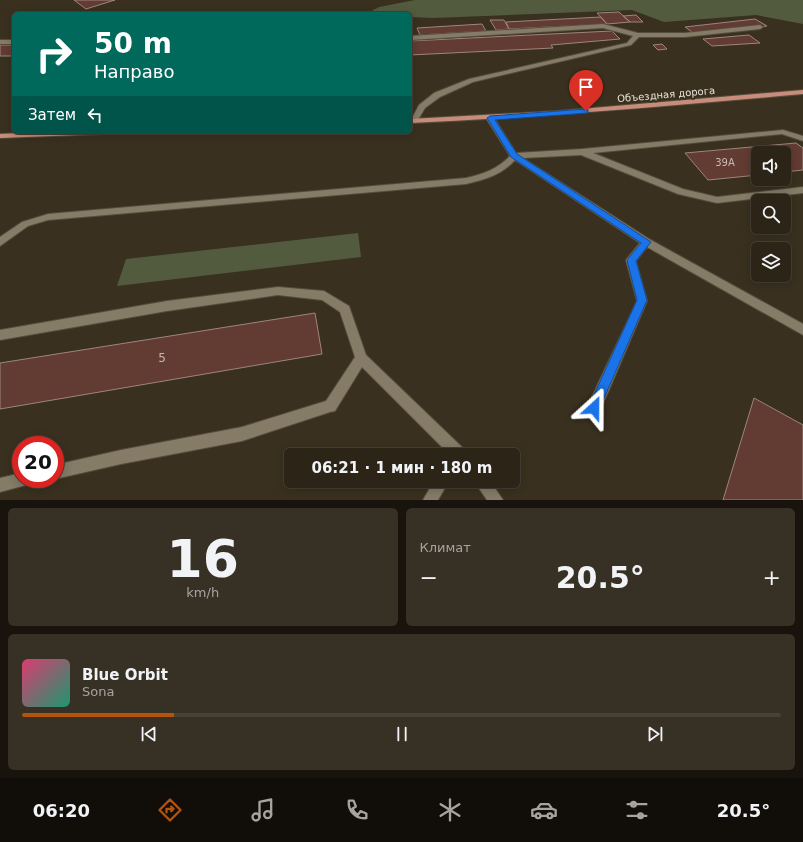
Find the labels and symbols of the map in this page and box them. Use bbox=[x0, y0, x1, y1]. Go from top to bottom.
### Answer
pin bbox=[569, 70, 603, 111]
street label: Объездная дорога bbox=[617, 85, 715, 104]
house number: 39А bbox=[715, 157, 735, 168]
house number: 5 bbox=[158, 351, 166, 365]
position arrow bbox=[573, 387, 615, 429]
speed limit sign: 20 bbox=[12, 436, 64, 488]

